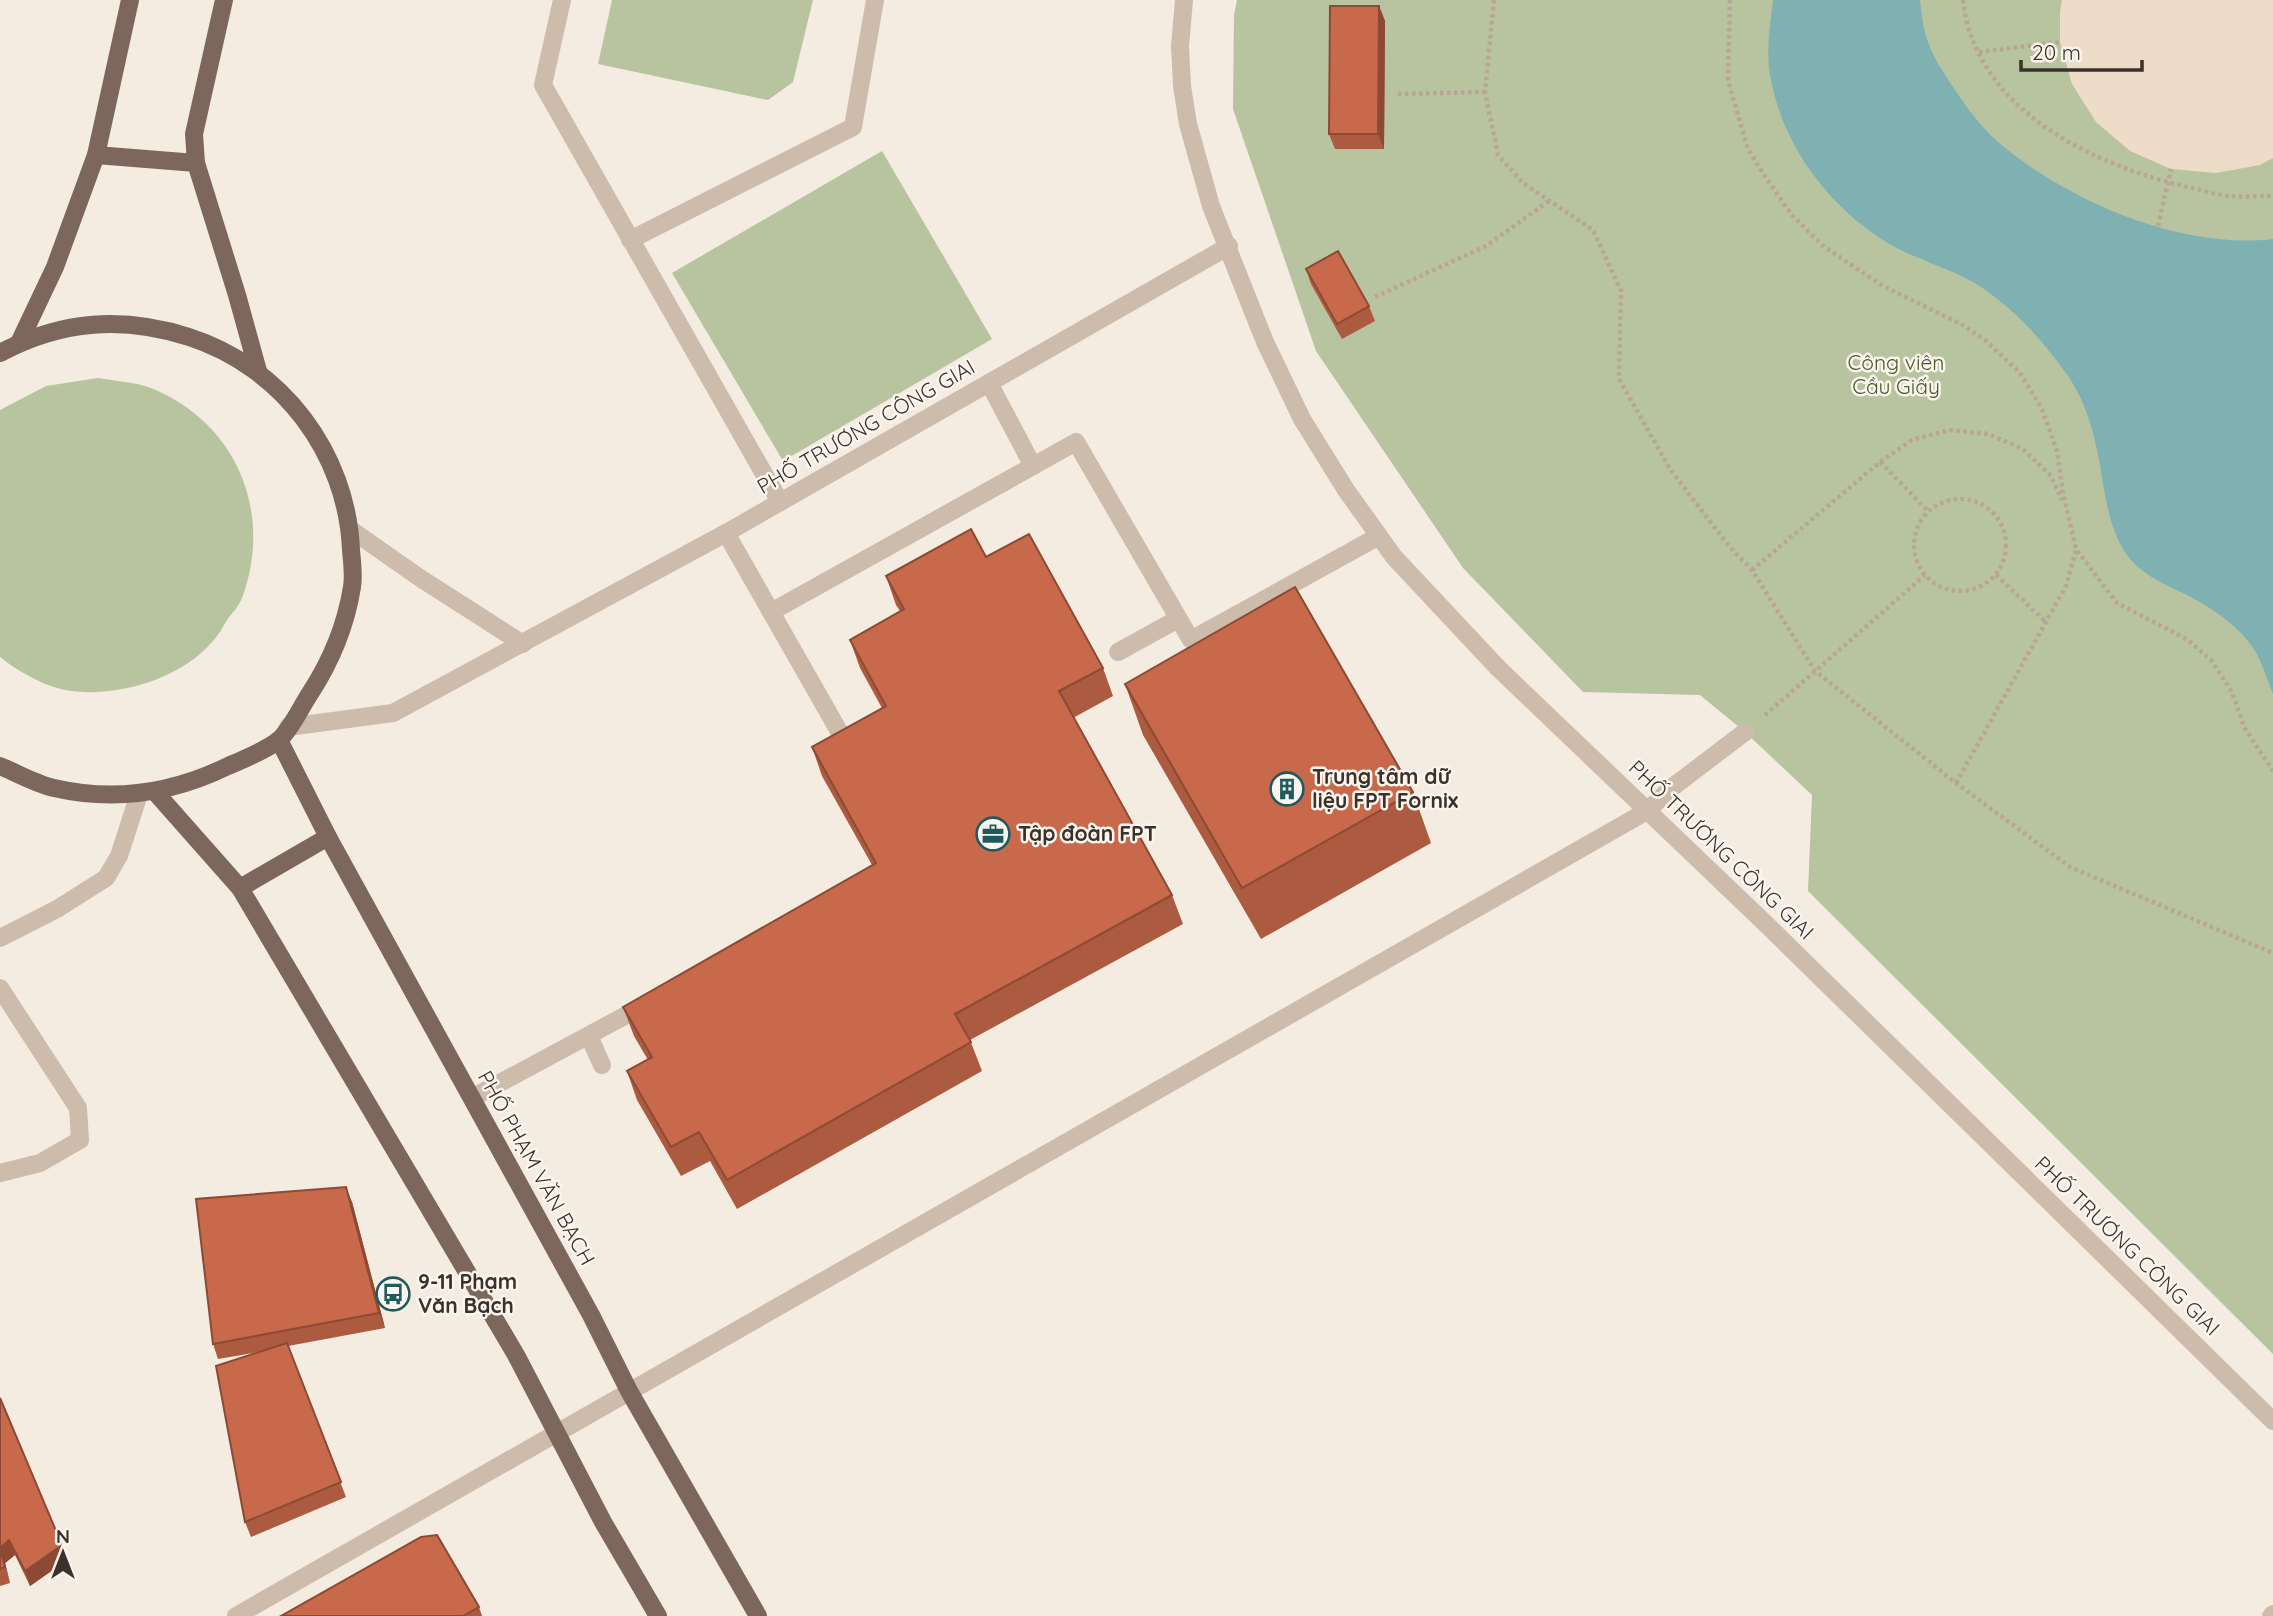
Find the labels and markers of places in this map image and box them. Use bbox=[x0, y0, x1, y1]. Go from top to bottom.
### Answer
place label: Trung tâm dữ liệu FPT Fornix bbox=[1312, 763, 1458, 813]
building icon: Trung tâm dữ liệu FPT Fornix bbox=[1268, 770, 1306, 808]
office icon: Tập đoàn FPT bbox=[974, 815, 1012, 853]
place label: Tập đoàn FPT bbox=[1018, 820, 1157, 846]
place label: 9-11 Phạm Văn Bạch bbox=[418, 1268, 517, 1318]
bus stop icon: 9-11 Phạm Văn Bạch bbox=[374, 1275, 412, 1313]

